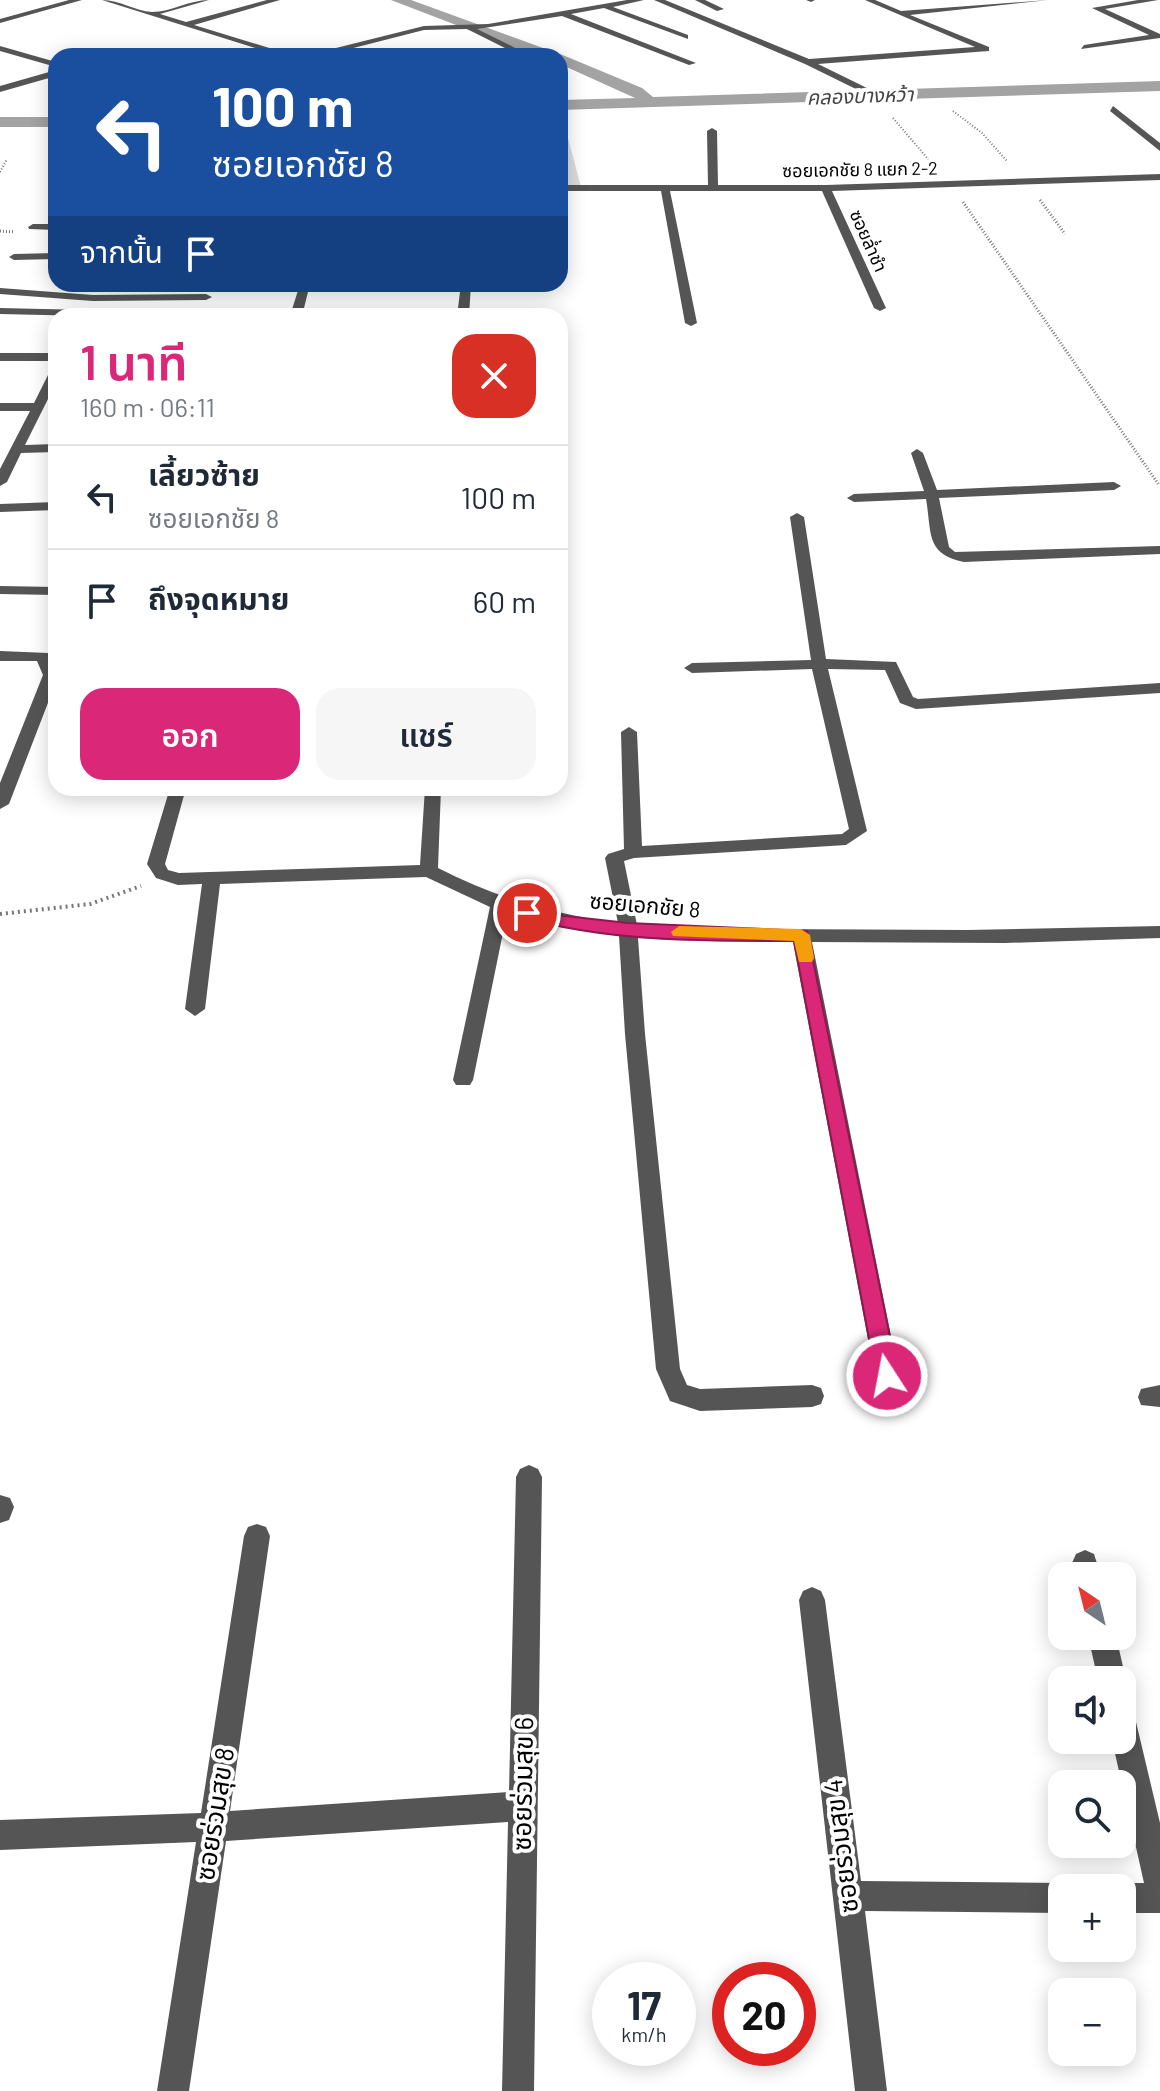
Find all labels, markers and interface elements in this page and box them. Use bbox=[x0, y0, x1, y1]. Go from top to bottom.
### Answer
text: 100 m bbox=[212, 71, 354, 138]
icon: left bbox=[80, 80, 184, 184]
water label: คลองบางหว้า bbox=[806, 81, 915, 109]
text: ซอยเอกชัย 8 bbox=[212, 141, 394, 184]
street label: ซอยเอกชัย 8 แยก 2-2 bbox=[782, 157, 938, 181]
street label: ซอยล่ำชำ bbox=[845, 206, 893, 275]
icon: arrive bbox=[179, 232, 223, 276]
text: จากนั้น bbox=[80, 233, 163, 269]
text: 1 นาที bbox=[80, 332, 188, 390]
button: close bbox=[452, 334, 536, 418]
text: 160 m · 06:11 bbox=[80, 391, 215, 422]
text: เลี้ยวซ้าย bbox=[148, 456, 260, 492]
icon: left bbox=[80, 475, 124, 519]
text: 100 m bbox=[461, 479, 536, 515]
text: ซอยเอกชัย 8 bbox=[148, 502, 279, 533]
icon: arrive bbox=[80, 579, 124, 623]
text: ถึงจุดหมาย bbox=[148, 580, 289, 616]
text: 60 m bbox=[473, 583, 536, 619]
button: ออก bbox=[80, 688, 300, 780]
button: แชร์ bbox=[316, 688, 536, 780]
pin bbox=[493, 879, 561, 947]
street label: ซอยเอกชัย 8 bbox=[589, 886, 702, 922]
icon: arrive bbox=[505, 891, 549, 935]
position arrow bbox=[845, 1334, 929, 1418]
north arrow bbox=[1048, 1562, 1136, 1650]
map controls bbox=[1048, 1562, 1136, 2066]
button: sound bbox=[1048, 1666, 1136, 1754]
street label: ซอยร่วมสุข 6 bbox=[505, 1717, 540, 1851]
street label: ซอยร่วมสุข 8 bbox=[188, 1745, 241, 1883]
button: search bbox=[1048, 1770, 1136, 1858]
street label: ซอยร่วมสุข 4 bbox=[816, 1777, 865, 1915]
button: + bbox=[1048, 1874, 1136, 1962]
speed limit sign: 20 bbox=[712, 1962, 816, 2066]
button: − bbox=[1048, 1978, 1136, 2066]
text: 17 bbox=[627, 1980, 661, 2028]
text: km/h bbox=[621, 2022, 667, 2046]

